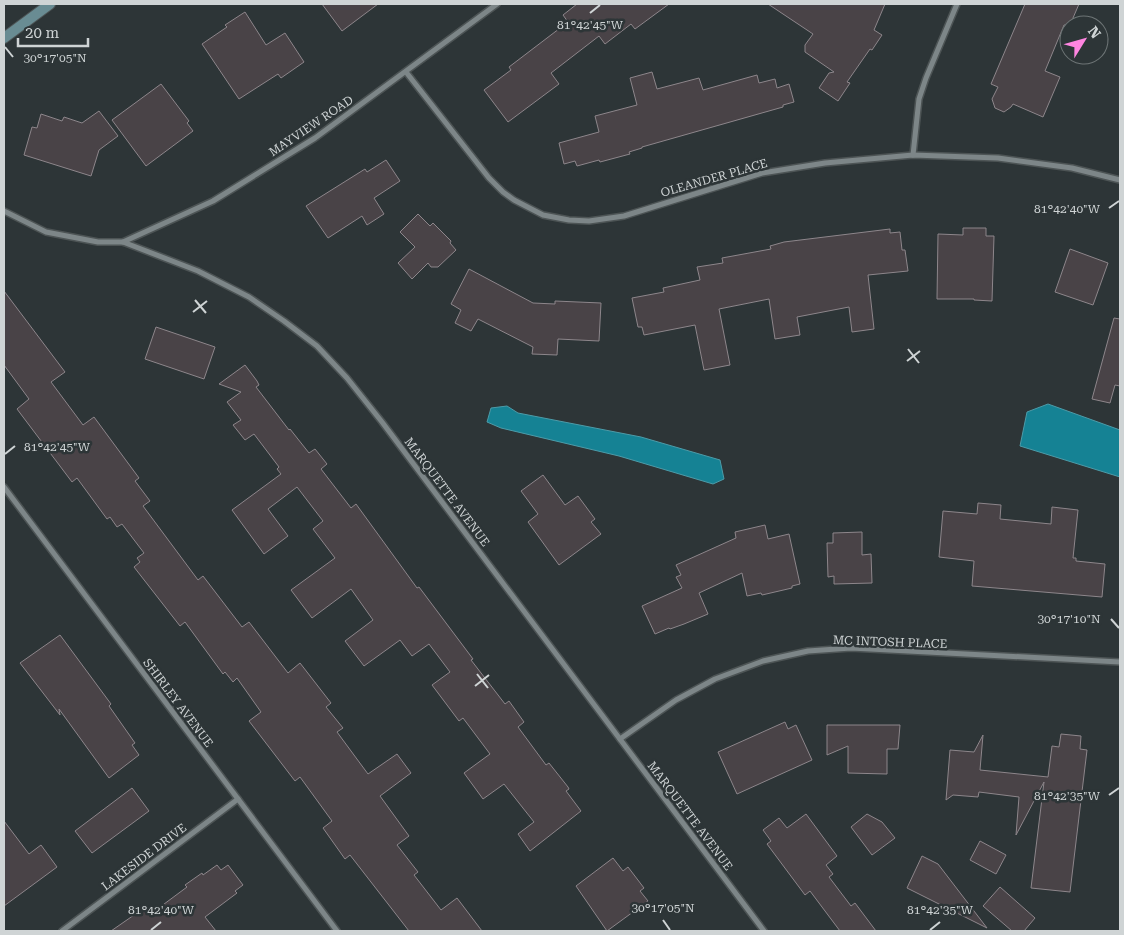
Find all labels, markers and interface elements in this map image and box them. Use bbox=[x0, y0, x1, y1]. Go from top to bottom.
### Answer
scale bar bbox=[18, 15, 88, 47]
north arrow bbox=[1059, 15, 1109, 65]
text: 81°42'45"W bbox=[557, 18, 624, 32]
text: N bbox=[1085, 23, 1104, 41]
text: 20 m bbox=[25, 24, 60, 42]
text: 30°17'05"N bbox=[23, 51, 87, 65]
street label: MAYVIEW ROAD bbox=[266, 93, 356, 159]
street label: OLEANDER PLACE bbox=[659, 156, 769, 200]
text: 81°42'40"W bbox=[1034, 202, 1101, 216]
street label: MARQUETTE AVENUE bbox=[402, 435, 492, 549]
text: 81°42'45"W bbox=[24, 440, 91, 454]
text: 30°17'10"N bbox=[1037, 612, 1101, 626]
street label: MC INTOSH PLACE bbox=[833, 633, 947, 651]
street label: SHIRLEY AVENUE bbox=[140, 656, 216, 750]
street label: MARQUETTE AVENUE bbox=[645, 759, 735, 873]
text: 81°42'35"W bbox=[1034, 789, 1101, 803]
street label: LAKESIDE DRIVE bbox=[99, 821, 189, 893]
text: 30°17'05"N bbox=[631, 901, 695, 915]
text: 81°42'40"W bbox=[128, 903, 195, 917]
text: 81°42'35"W bbox=[907, 903, 974, 917]

